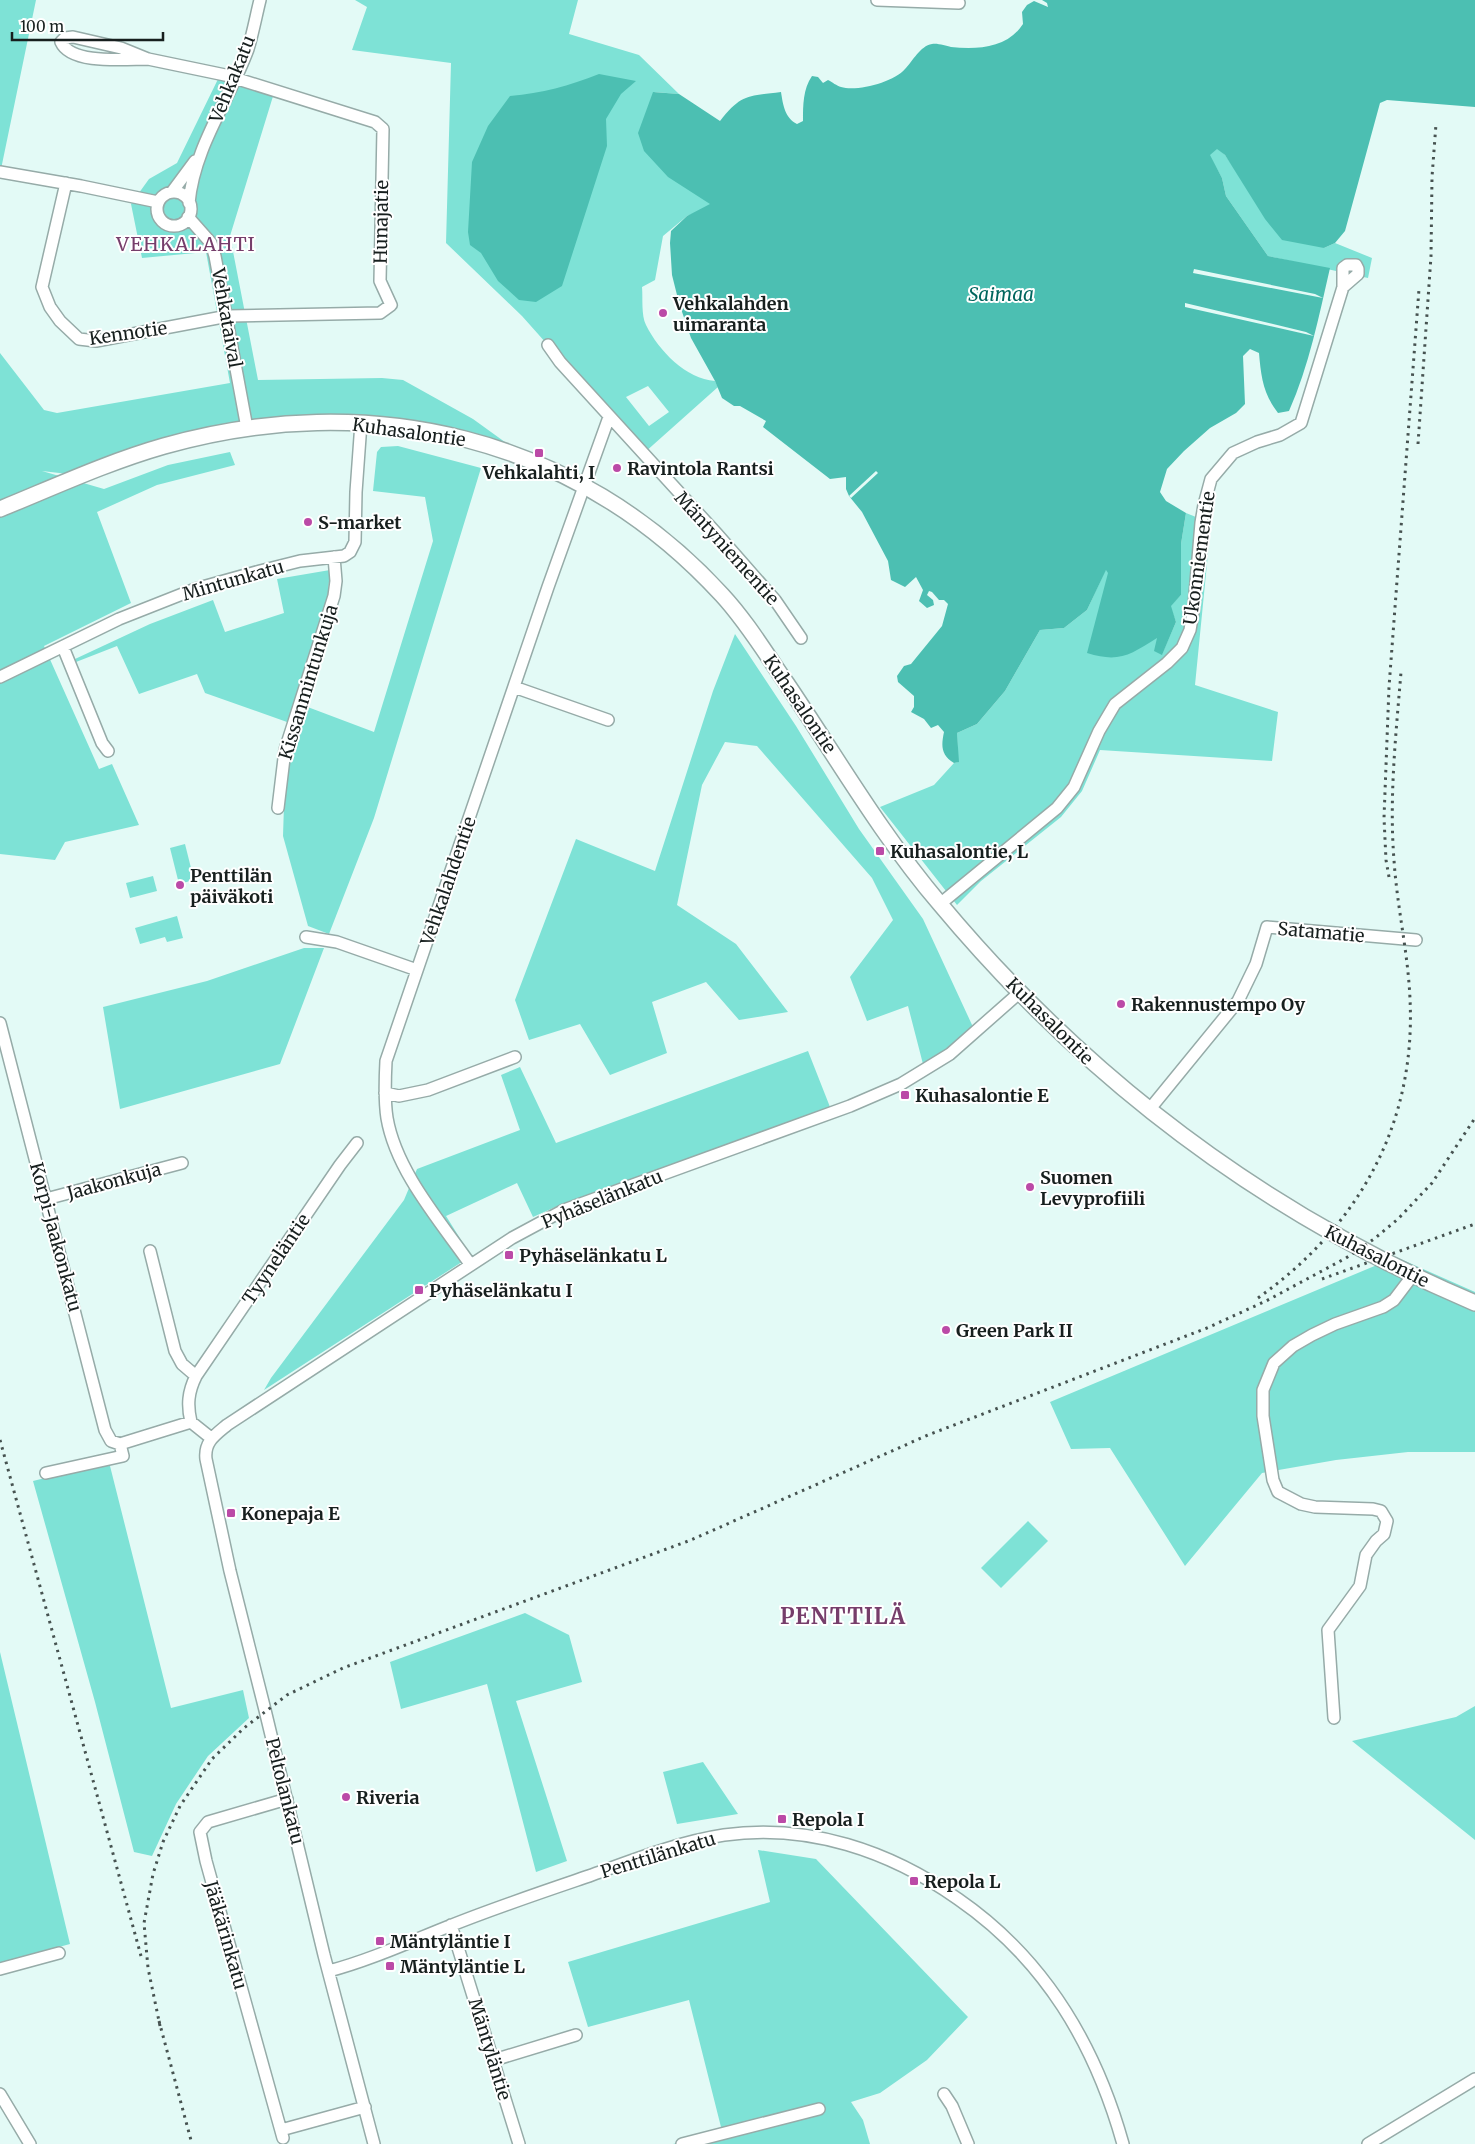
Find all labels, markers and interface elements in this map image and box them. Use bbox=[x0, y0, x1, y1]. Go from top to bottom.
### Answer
scale bar bbox=[12, 10, 164, 42]
text: 100 m bbox=[20, 17, 64, 36]
street label: Vehkakatu bbox=[204, 32, 260, 127]
street label: Hunajatie bbox=[369, 180, 393, 264]
district label: VEHKALAHTI bbox=[115, 232, 256, 256]
street label: Vehkataival bbox=[207, 265, 247, 370]
water label: Saimaa bbox=[968, 282, 1034, 306]
place label: Vehkalahden uimaranta bbox=[672, 292, 789, 336]
marker: Vehkalahden uimaranta bbox=[657, 307, 669, 319]
street label: Kennotie bbox=[87, 316, 169, 350]
street label: Kuhasalontie bbox=[351, 413, 467, 451]
marker: Vehkalahti, I bbox=[533, 447, 545, 459]
place label: Ravintola Rantsi bbox=[627, 457, 774, 480]
place label: Vehkalahti, I bbox=[482, 461, 595, 484]
marker: Ravintola Rantsi bbox=[611, 462, 623, 474]
street label: Mäntyniementie bbox=[670, 486, 784, 610]
street label: Ukonniementie bbox=[1178, 490, 1220, 626]
place label: S-market bbox=[318, 511, 402, 534]
marker: S-market bbox=[302, 516, 314, 528]
street label: Mintunkatu bbox=[179, 555, 287, 605]
street label: Kissanmintunkuja bbox=[273, 601, 343, 762]
street label: Kuhasalontie bbox=[759, 650, 841, 758]
street label: Vehkalahdentie bbox=[415, 814, 481, 949]
place label: Kuhasalontie, L bbox=[890, 840, 1029, 863]
marker: Kuhasalontie, L bbox=[874, 845, 886, 857]
place label: Penttilän päiväkoti bbox=[190, 864, 273, 908]
marker: Penttilän päiväkoti bbox=[174, 879, 186, 891]
street label: Satamatie bbox=[1277, 917, 1365, 947]
street label: Kuhasalontie bbox=[1002, 973, 1098, 1069]
place label: Rakennustempo Oy bbox=[1131, 993, 1306, 1016]
marker: Rakennustempo Oy bbox=[1115, 998, 1127, 1010]
place label: Kuhasalontie E bbox=[915, 1084, 1049, 1107]
marker: Kuhasalontie E bbox=[899, 1089, 911, 1101]
street label: Jaakonkuja bbox=[63, 1157, 164, 1205]
street label: Korpi-Jaakonkatu bbox=[25, 1160, 87, 1314]
street label: Pyhäselänkatu bbox=[538, 1164, 666, 1234]
place label: Suomen Levyprofiili bbox=[1040, 1166, 1145, 1210]
marker: Suomen Levyprofiili bbox=[1024, 1181, 1036, 1193]
street label: Tyyneläntie bbox=[237, 1209, 315, 1309]
street label: Kuhasalontie bbox=[1321, 1220, 1433, 1292]
place label: Pyhäselänkatu L bbox=[519, 1244, 667, 1267]
marker: Pyhäselänkatu L bbox=[503, 1249, 515, 1261]
place label: Pyhäselänkatu I bbox=[429, 1279, 573, 1302]
marker: Pyhäselänkatu I bbox=[413, 1284, 425, 1296]
place label: Green Park II bbox=[956, 1319, 1073, 1342]
marker: Green Park II bbox=[940, 1324, 952, 1336]
place label: Konepaja E bbox=[241, 1502, 340, 1525]
marker: Konepaja E bbox=[225, 1507, 237, 1519]
district label: PENTTILÄ bbox=[780, 1602, 906, 1630]
street label: Peltolankatu bbox=[261, 1735, 309, 1847]
place label: Riveria bbox=[356, 1786, 419, 1809]
marker: Riveria bbox=[340, 1791, 352, 1803]
place label: Repola I bbox=[792, 1808, 864, 1831]
marker: Repola I bbox=[776, 1813, 788, 1825]
street label: Penttilänkatu bbox=[598, 1827, 718, 1883]
place label: Repola L bbox=[924, 1870, 1001, 1893]
marker: Repola L bbox=[908, 1875, 920, 1887]
street label: Jääkärinkatu bbox=[199, 1877, 252, 1992]
place label: Mäntyläntie I bbox=[390, 1930, 511, 1953]
marker: Mäntyläntie I bbox=[374, 1935, 386, 1947]
place label: Mäntyläntie L bbox=[400, 1955, 525, 1978]
marker: Mäntyläntie L bbox=[384, 1960, 396, 1972]
street label: Mäntyläntie bbox=[464, 1995, 516, 2103]

